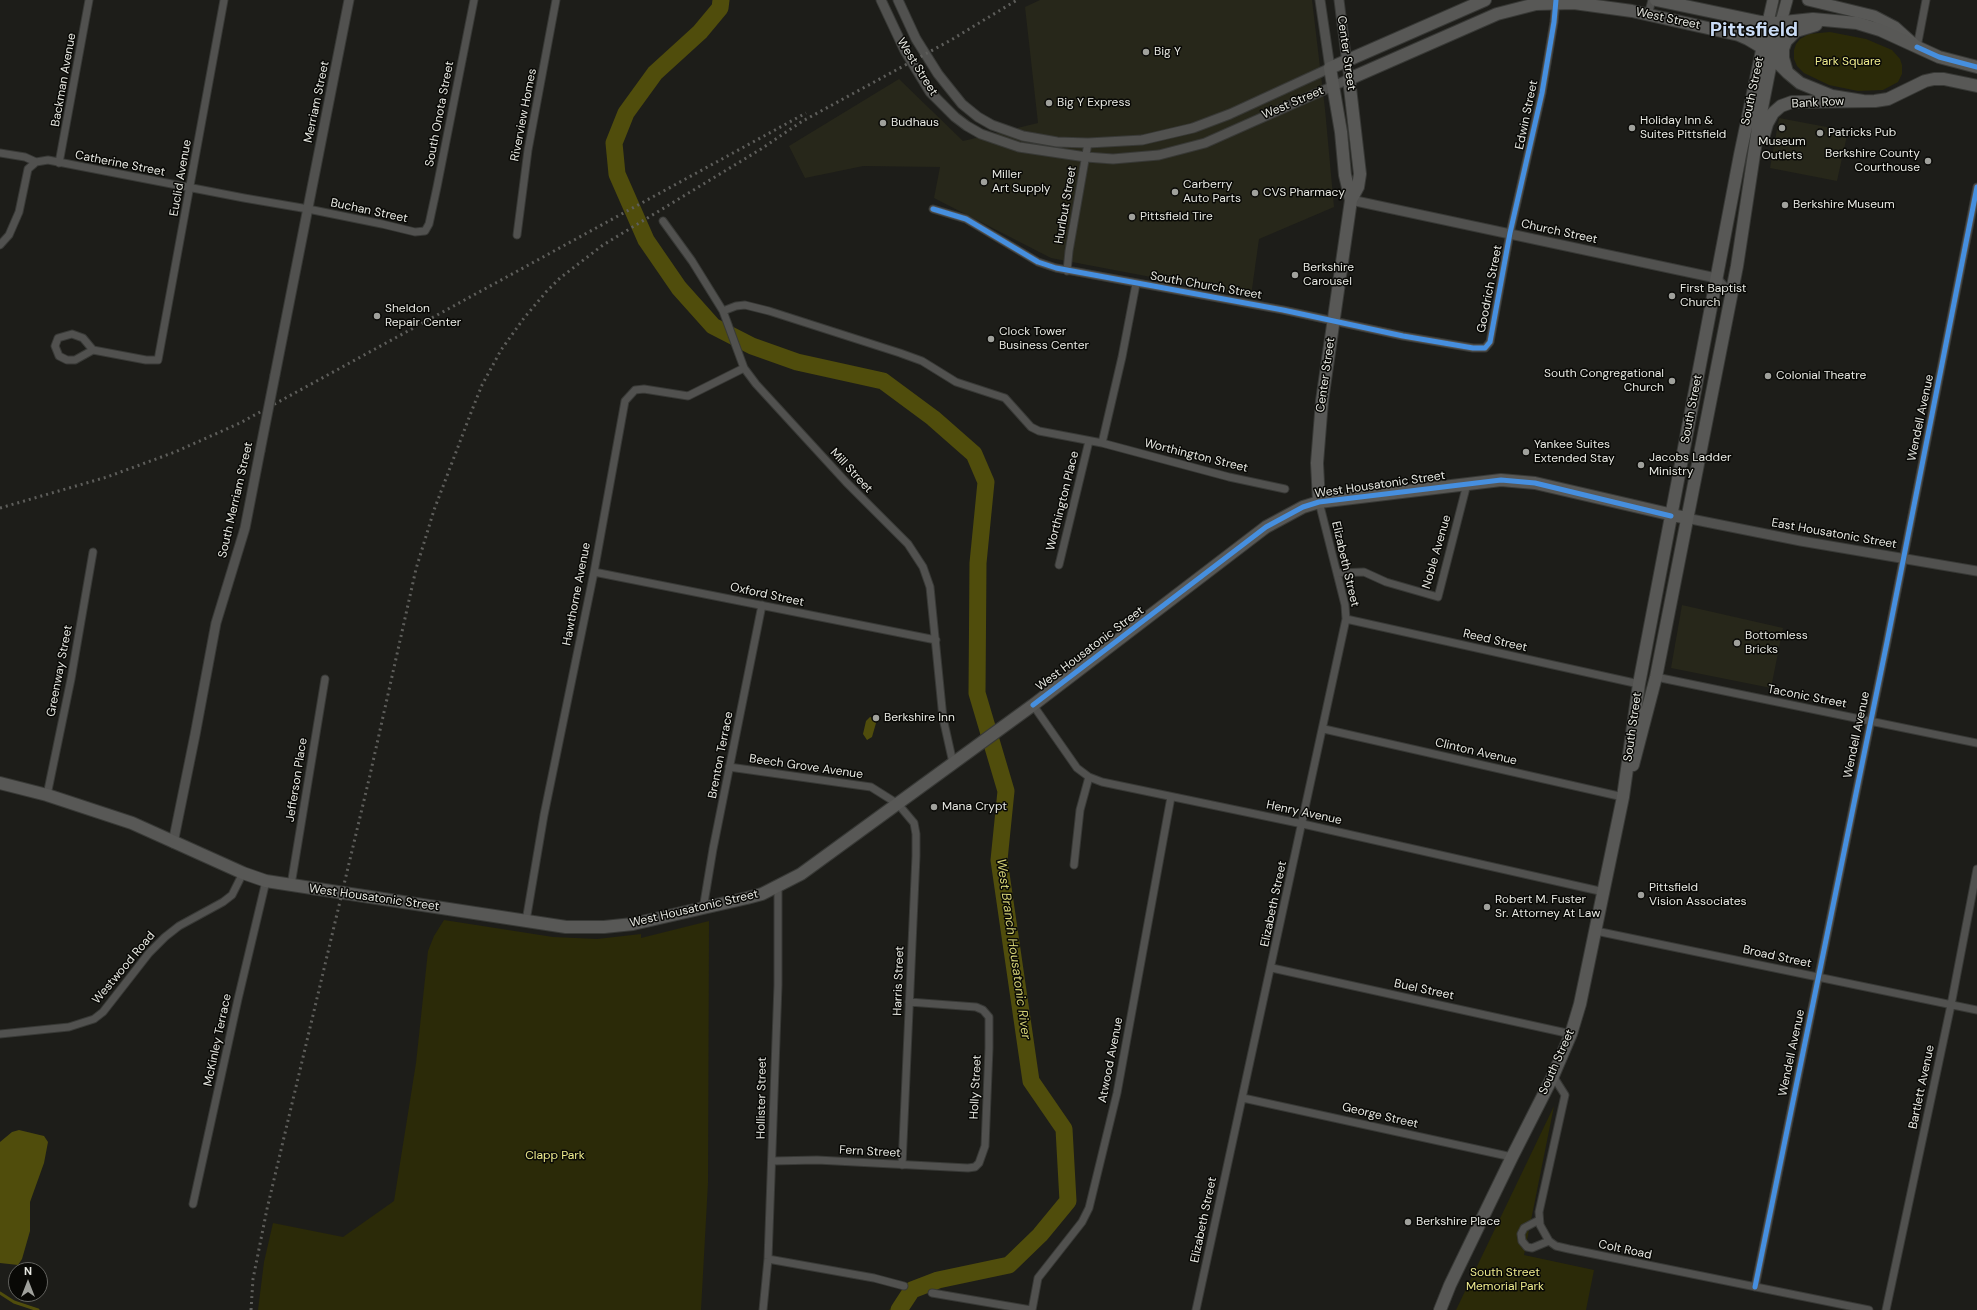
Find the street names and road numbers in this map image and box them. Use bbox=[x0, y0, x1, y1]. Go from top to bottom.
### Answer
street label: West Street bbox=[1634, 5, 1702, 33]
street label: Center Street bbox=[1334, 15, 1358, 91]
street label: Backman Avenue bbox=[49, 32, 79, 128]
street label: West Street bbox=[894, 35, 940, 99]
street label: South Street bbox=[1739, 55, 1767, 127]
street label: Merriam Street bbox=[301, 60, 333, 144]
street label: South Onota Street bbox=[423, 60, 457, 168]
street label: Riverview Homes bbox=[508, 67, 540, 163]
street label: Edwin Street bbox=[1513, 79, 1541, 151]
street label: West Street bbox=[1260, 84, 1326, 122]
street label: Bank Row bbox=[1791, 94, 1845, 112]
street label: Euclid Avenue bbox=[167, 139, 195, 217]
street label: Catherine Street bbox=[74, 148, 166, 180]
street label: Hurlbut Street bbox=[1052, 165, 1080, 245]
street label: Buchan Street bbox=[329, 196, 409, 226]
street label: Church Street bbox=[1520, 217, 1598, 247]
street label: Goodrich Street bbox=[1474, 244, 1506, 334]
street label: South Church Street bbox=[1149, 269, 1263, 303]
street label: Center Street bbox=[1314, 337, 1338, 413]
street label: South Street bbox=[1678, 373, 1706, 445]
street label: Wendell Avenue bbox=[1905, 373, 1937, 463]
street label: Worthington Street bbox=[1143, 436, 1249, 476]
street label: South Merriam Street bbox=[216, 440, 256, 560]
street label: Mill Street bbox=[827, 446, 875, 496]
street label: Worthington Place bbox=[1044, 450, 1082, 552]
street label: West Housatonic Street bbox=[1314, 469, 1446, 501]
street label: Noble Avenue bbox=[1420, 513, 1454, 591]
street label: East Housatonic Street bbox=[1770, 516, 1898, 552]
street label: Elizabeth Street bbox=[1328, 520, 1362, 608]
street label: Hawthorne Avenue bbox=[560, 541, 594, 647]
street label: Oxford Street bbox=[729, 580, 805, 610]
street label: West Housatonic Street bbox=[1033, 604, 1147, 694]
street label: Greenway Street bbox=[44, 624, 76, 718]
street label: Reed Street bbox=[1462, 627, 1528, 655]
street label: Taconic Street bbox=[1766, 682, 1848, 712]
street label: Wendell Avenue bbox=[1841, 690, 1873, 780]
street label: South Street bbox=[1621, 691, 1645, 763]
street label: Brenton Terrace bbox=[705, 710, 737, 800]
street label: Clinton Avenue bbox=[1434, 736, 1518, 768]
street label: Jefferson Place bbox=[283, 737, 311, 823]
street label: Beech Grove Avenue bbox=[748, 752, 864, 782]
street label: Henry Avenue bbox=[1265, 798, 1343, 828]
street label: Elizabeth Street bbox=[1258, 860, 1290, 948]
street label: West Housatonic Street bbox=[308, 882, 440, 914]
street label: West Housatonic Street bbox=[628, 887, 760, 931]
street label: Westwood Road bbox=[90, 929, 158, 1007]
street label: Broad Street bbox=[1741, 943, 1813, 971]
street label: Harris Street bbox=[891, 946, 907, 1016]
street label: Buel Street bbox=[1393, 977, 1455, 1003]
street label: McKinley Terrace bbox=[201, 992, 235, 1088]
street label: Wendell Avenue bbox=[1776, 1008, 1808, 1098]
street label: Atwood Avenue bbox=[1096, 1016, 1126, 1104]
street label: South Street bbox=[1536, 1027, 1578, 1097]
street label: Bartlett Avenue bbox=[1906, 1044, 1938, 1130]
street label: Holly Street bbox=[967, 1054, 985, 1120]
street label: Hollister Street bbox=[754, 1057, 770, 1139]
street label: George Street bbox=[1340, 1100, 1420, 1132]
street label: Fern Street bbox=[839, 1143, 901, 1161]
street label: Elizabeth Street bbox=[1188, 1176, 1220, 1264]
street label: Colt Road bbox=[1597, 1237, 1653, 1263]

